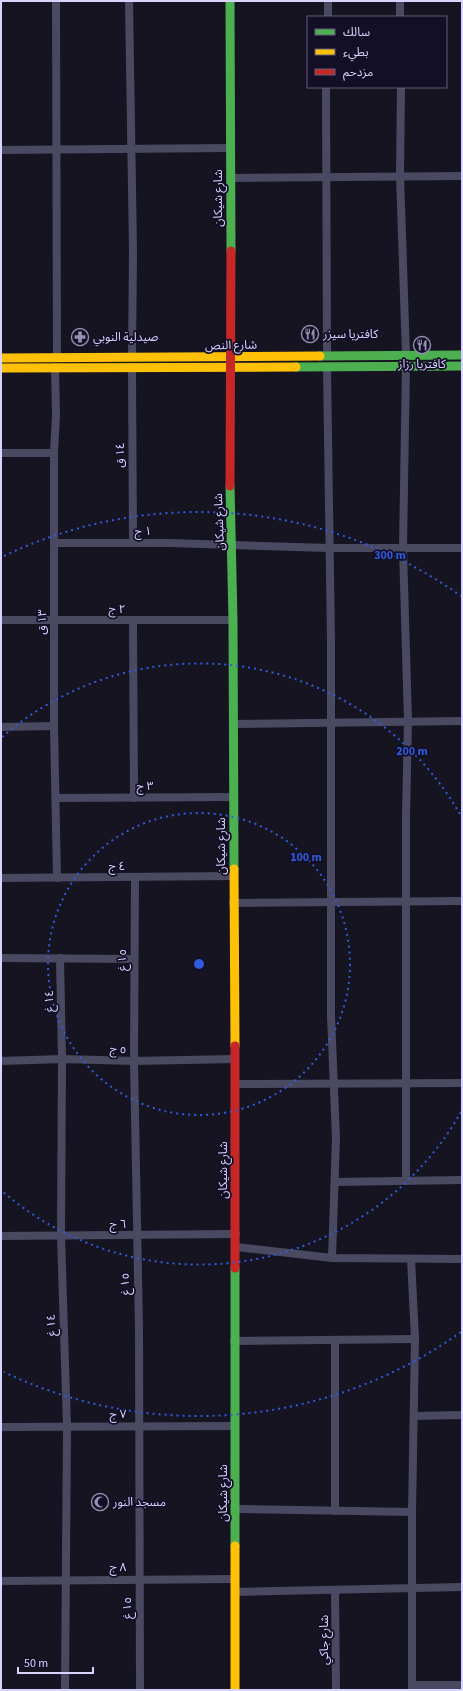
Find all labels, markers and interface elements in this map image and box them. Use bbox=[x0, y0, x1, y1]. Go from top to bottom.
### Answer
legend bbox=[307, 16, 447, 88]
text: سالك bbox=[343, 24, 370, 41]
text: بطيء bbox=[343, 44, 369, 62]
text: مزدحم bbox=[343, 64, 373, 81]
street label: شارع شيكان bbox=[210, 169, 227, 227]
restaurant icon: كافتريا سيزر bbox=[300, 324, 320, 344]
place label: كافتريا سيزر bbox=[322, 326, 379, 343]
pharmacy icon: صيدلية النوبي bbox=[70, 327, 90, 347]
place label: صيدلية النوبي bbox=[93, 329, 159, 347]
restaurant icon: كافتريا رزاز bbox=[412, 335, 432, 355]
street label: شارع النص bbox=[205, 337, 257, 354]
place label: كافتريا رزاز bbox=[397, 356, 447, 373]
street label: ١٤ ق bbox=[112, 442, 129, 468]
street label: شارع شيكان bbox=[210, 493, 229, 551]
street label: ١ ج bbox=[134, 523, 152, 540]
text: 300 m bbox=[374, 547, 406, 564]
street label: ٢ ج bbox=[108, 601, 126, 618]
street label: ١٣ ق bbox=[34, 609, 51, 635]
text: 200 m bbox=[396, 743, 428, 760]
street label: ٣ ج bbox=[136, 778, 154, 795]
street label: شارع شيكان bbox=[213, 817, 230, 875]
text: 100 m bbox=[290, 849, 322, 866]
street label: ٤ ج bbox=[109, 858, 125, 875]
street label: ١٥ غ bbox=[114, 949, 131, 971]
centre of rings bbox=[192, 957, 206, 971]
street label: ١٤ غ bbox=[41, 990, 58, 1012]
street label: ٥ ج bbox=[109, 1041, 127, 1058]
street label: شارع شيكان bbox=[215, 1141, 232, 1199]
street label: ٦ ج bbox=[110, 1216, 126, 1233]
street label: ١٥ غ bbox=[117, 1273, 134, 1295]
street label: ١٤ غ bbox=[43, 1314, 60, 1336]
street label: ٧ ج bbox=[109, 1406, 127, 1423]
street label: شارع شيكان bbox=[215, 1464, 232, 1522]
mosque icon: مسجد النور bbox=[90, 1492, 110, 1512]
place label: مسجد النور bbox=[112, 1494, 166, 1511]
street label: ٨ ج bbox=[110, 1559, 127, 1576]
street label: ١٥ غ bbox=[119, 1597, 136, 1619]
street label: شارع جاكي bbox=[316, 1615, 334, 1665]
scale bar bbox=[18, 1649, 93, 1675]
text: 50 m bbox=[24, 1655, 48, 1672]

